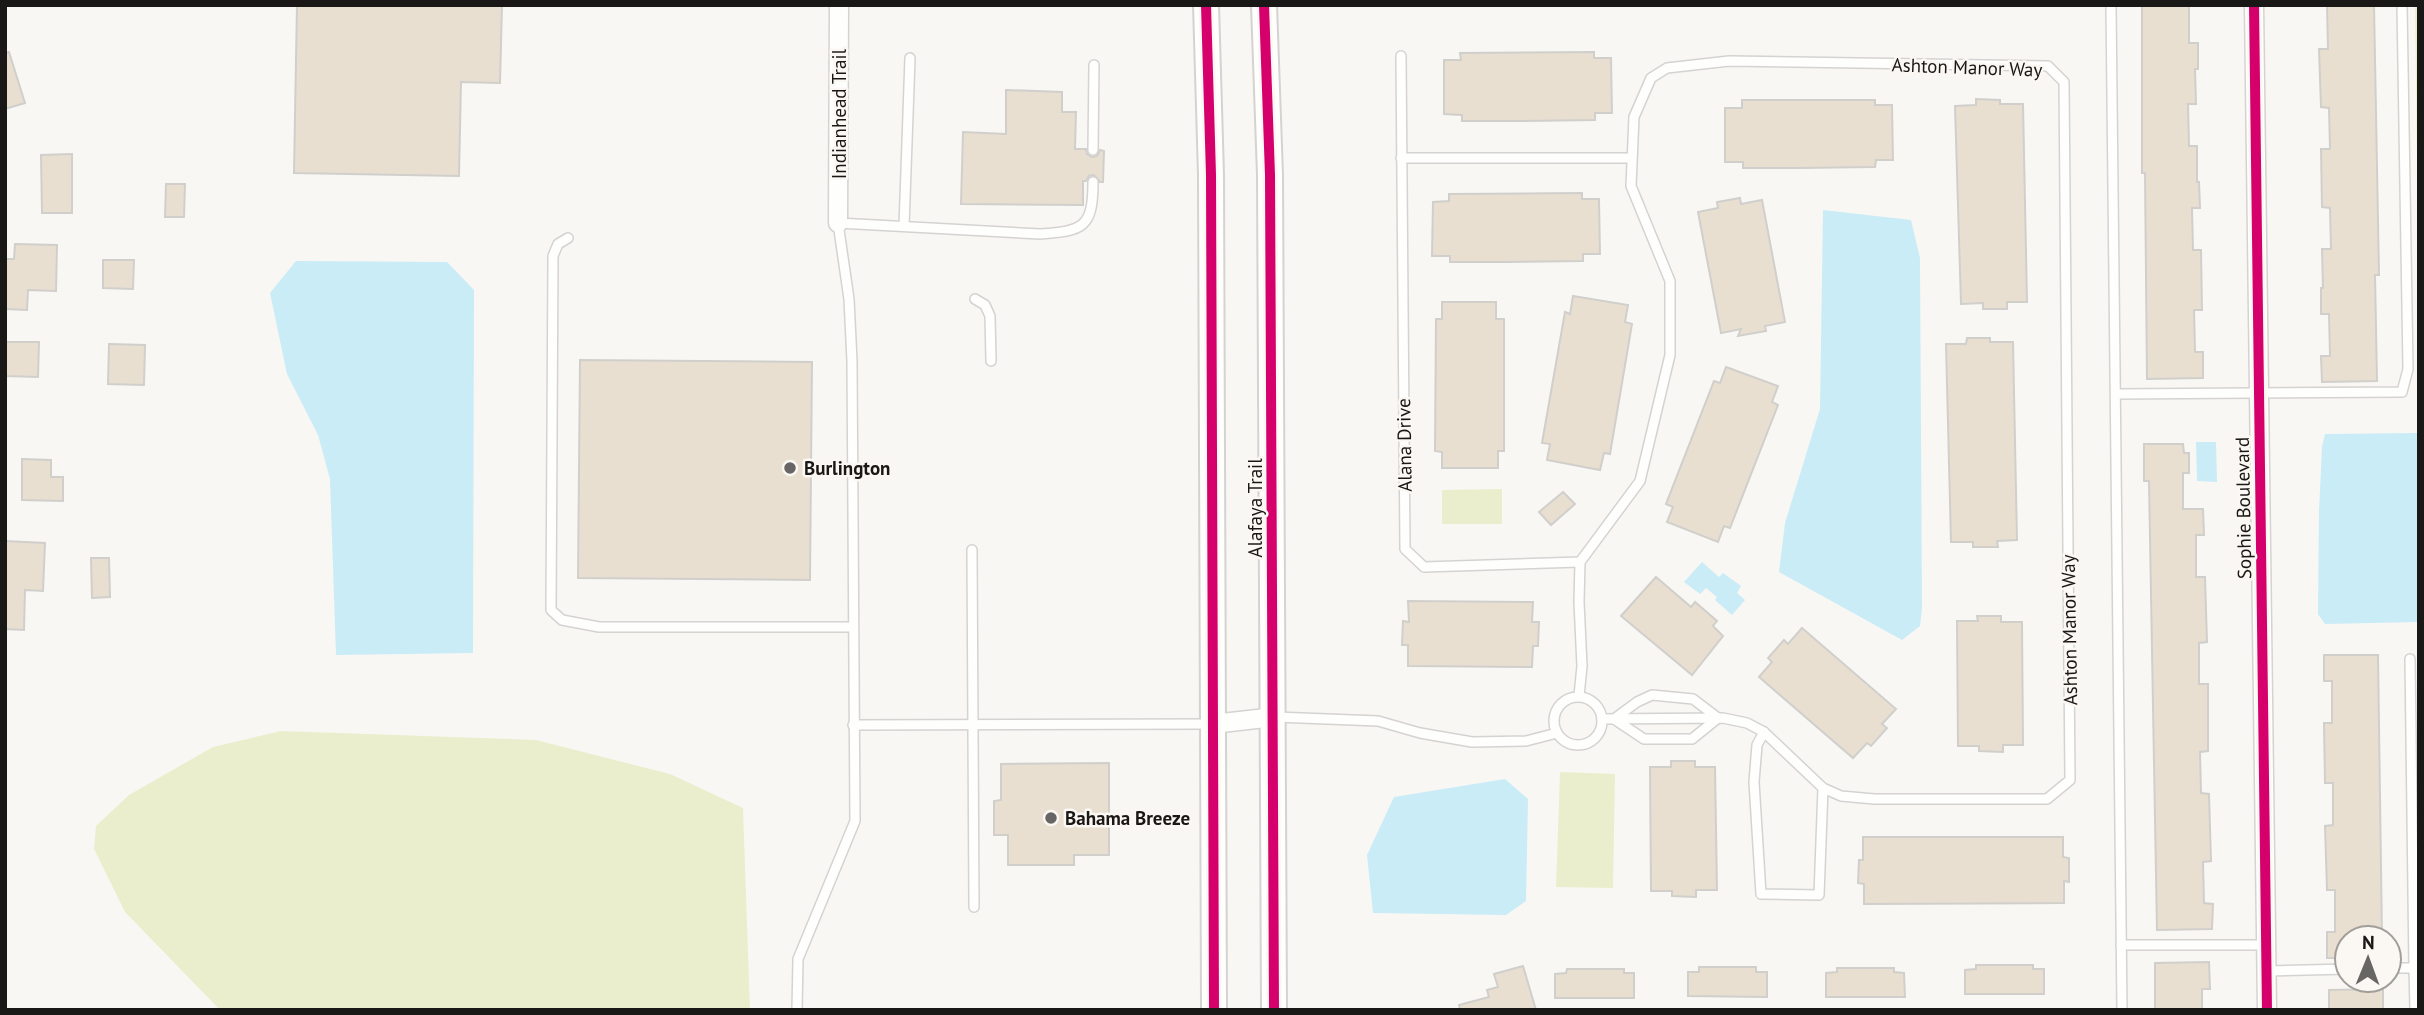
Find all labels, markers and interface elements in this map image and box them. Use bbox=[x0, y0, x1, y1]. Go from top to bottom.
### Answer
street label: Indianhead Trail bbox=[827, 48, 851, 179]
street label: Ashton Manor Way bbox=[1891, 52, 2043, 82]
street label: Alana Drive bbox=[1391, 398, 1417, 492]
street label: Sophie Boulevard bbox=[2230, 437, 2256, 579]
place label: Burlington bbox=[804, 456, 890, 480]
street label: Alafaya Trail bbox=[1243, 458, 1267, 558]
marker: Burlington bbox=[782, 460, 798, 476]
street label: Ashton Manor Way bbox=[2056, 554, 2082, 706]
place label: Bahama Breeze bbox=[1065, 806, 1190, 830]
marker: Bahama Breeze bbox=[1043, 810, 1059, 826]
north arrow bbox=[2333, 924, 2403, 994]
text: N bbox=[2362, 930, 2375, 954]

